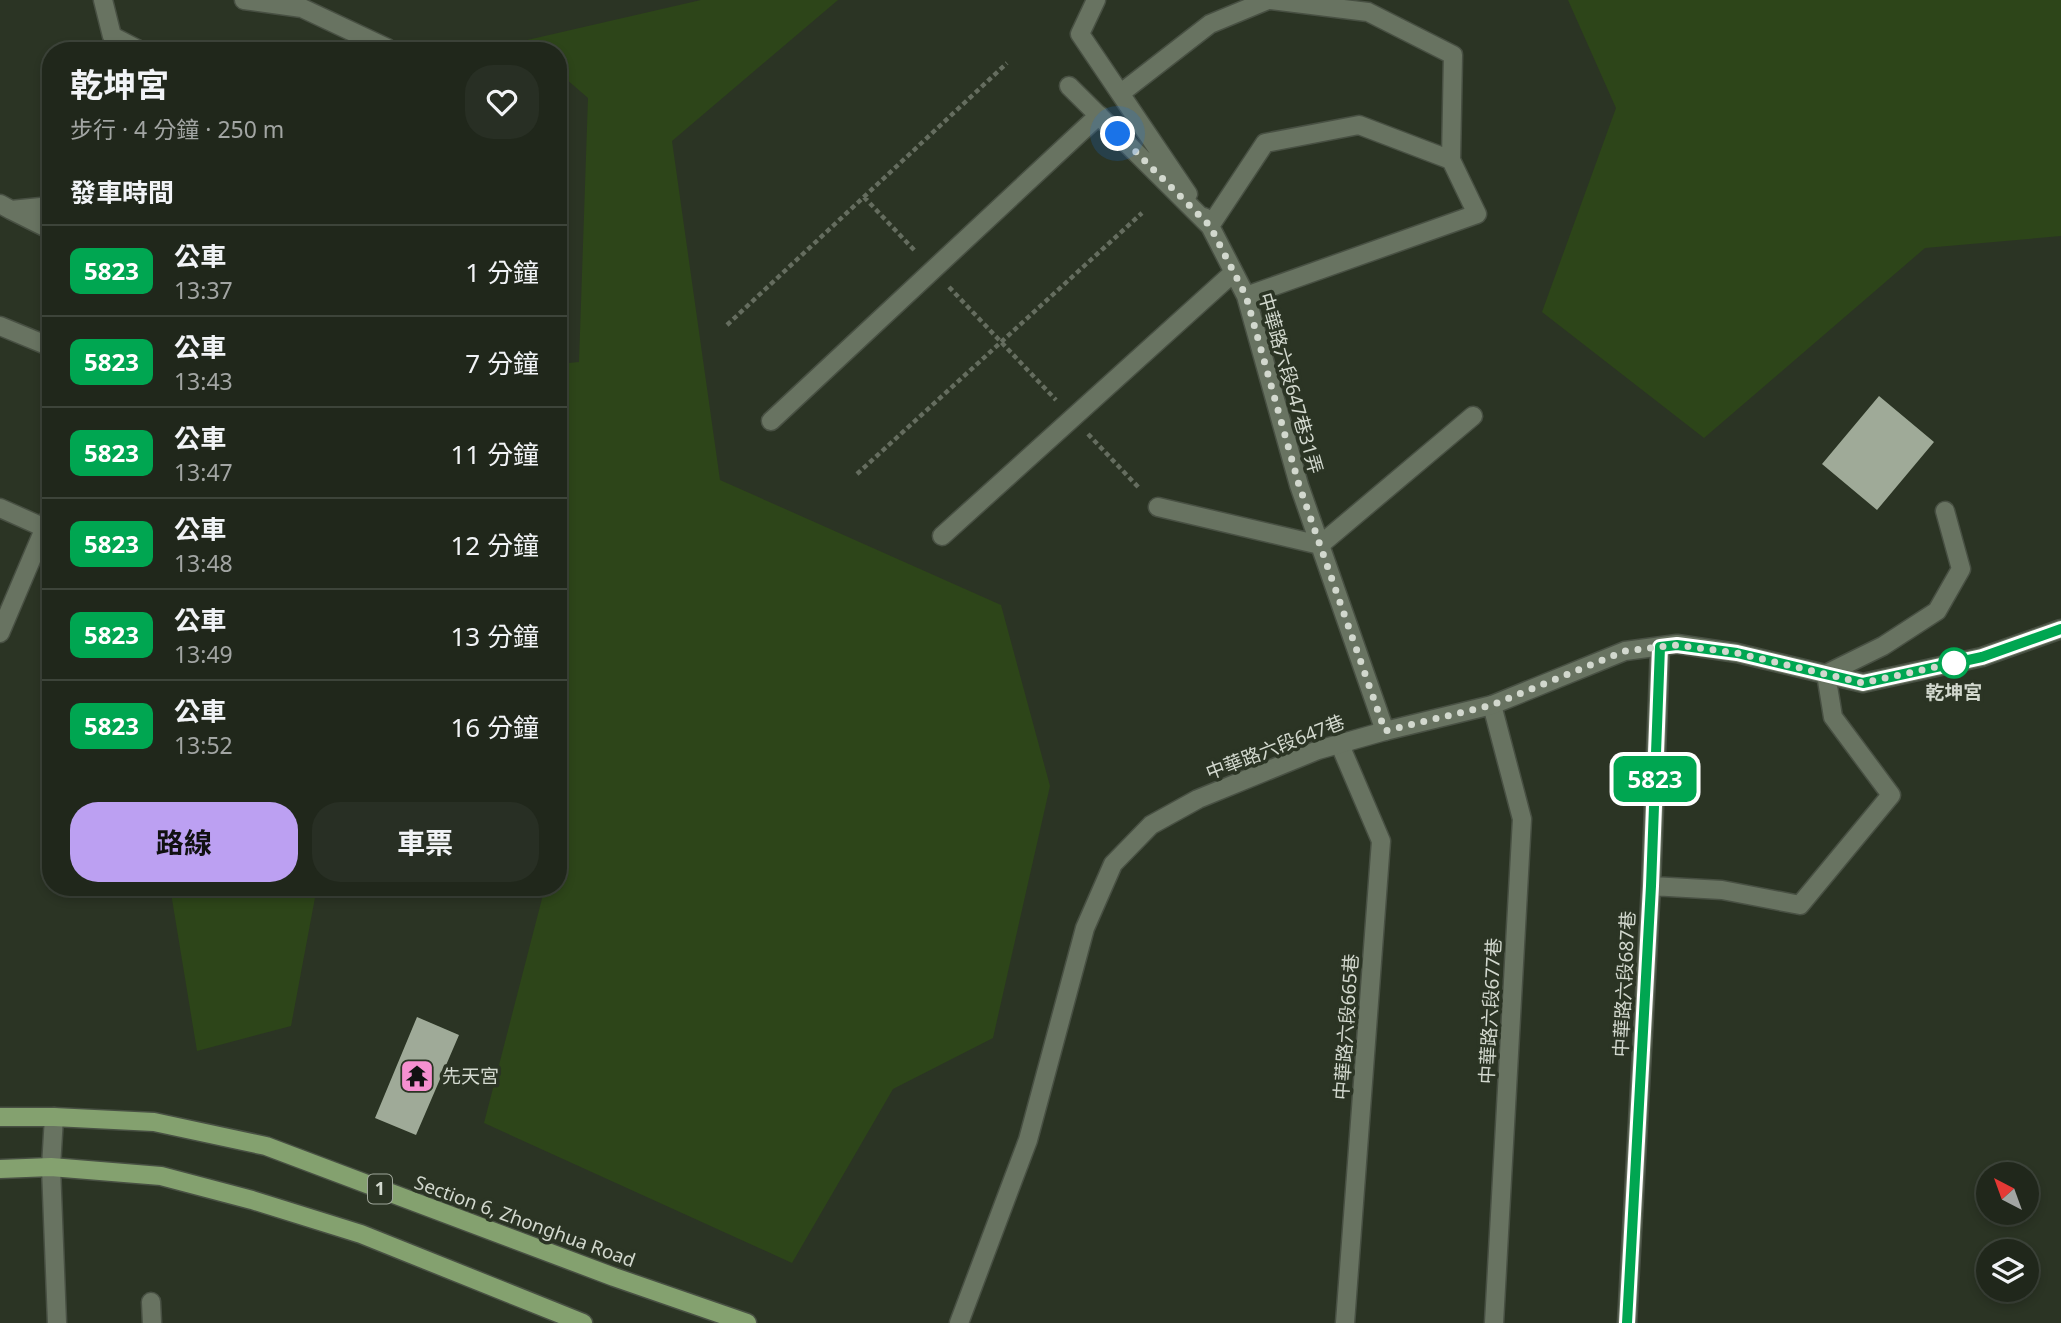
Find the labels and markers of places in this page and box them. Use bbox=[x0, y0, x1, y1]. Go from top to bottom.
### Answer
marker: 乾坤宮 bbox=[1939, 648, 1969, 678]
place label: 乾坤宮 bbox=[1925, 679, 1983, 705]
temple icon: 先天宮 bbox=[398, 1057, 436, 1095]
place label: 先天宮 bbox=[442, 1063, 499, 1089]

